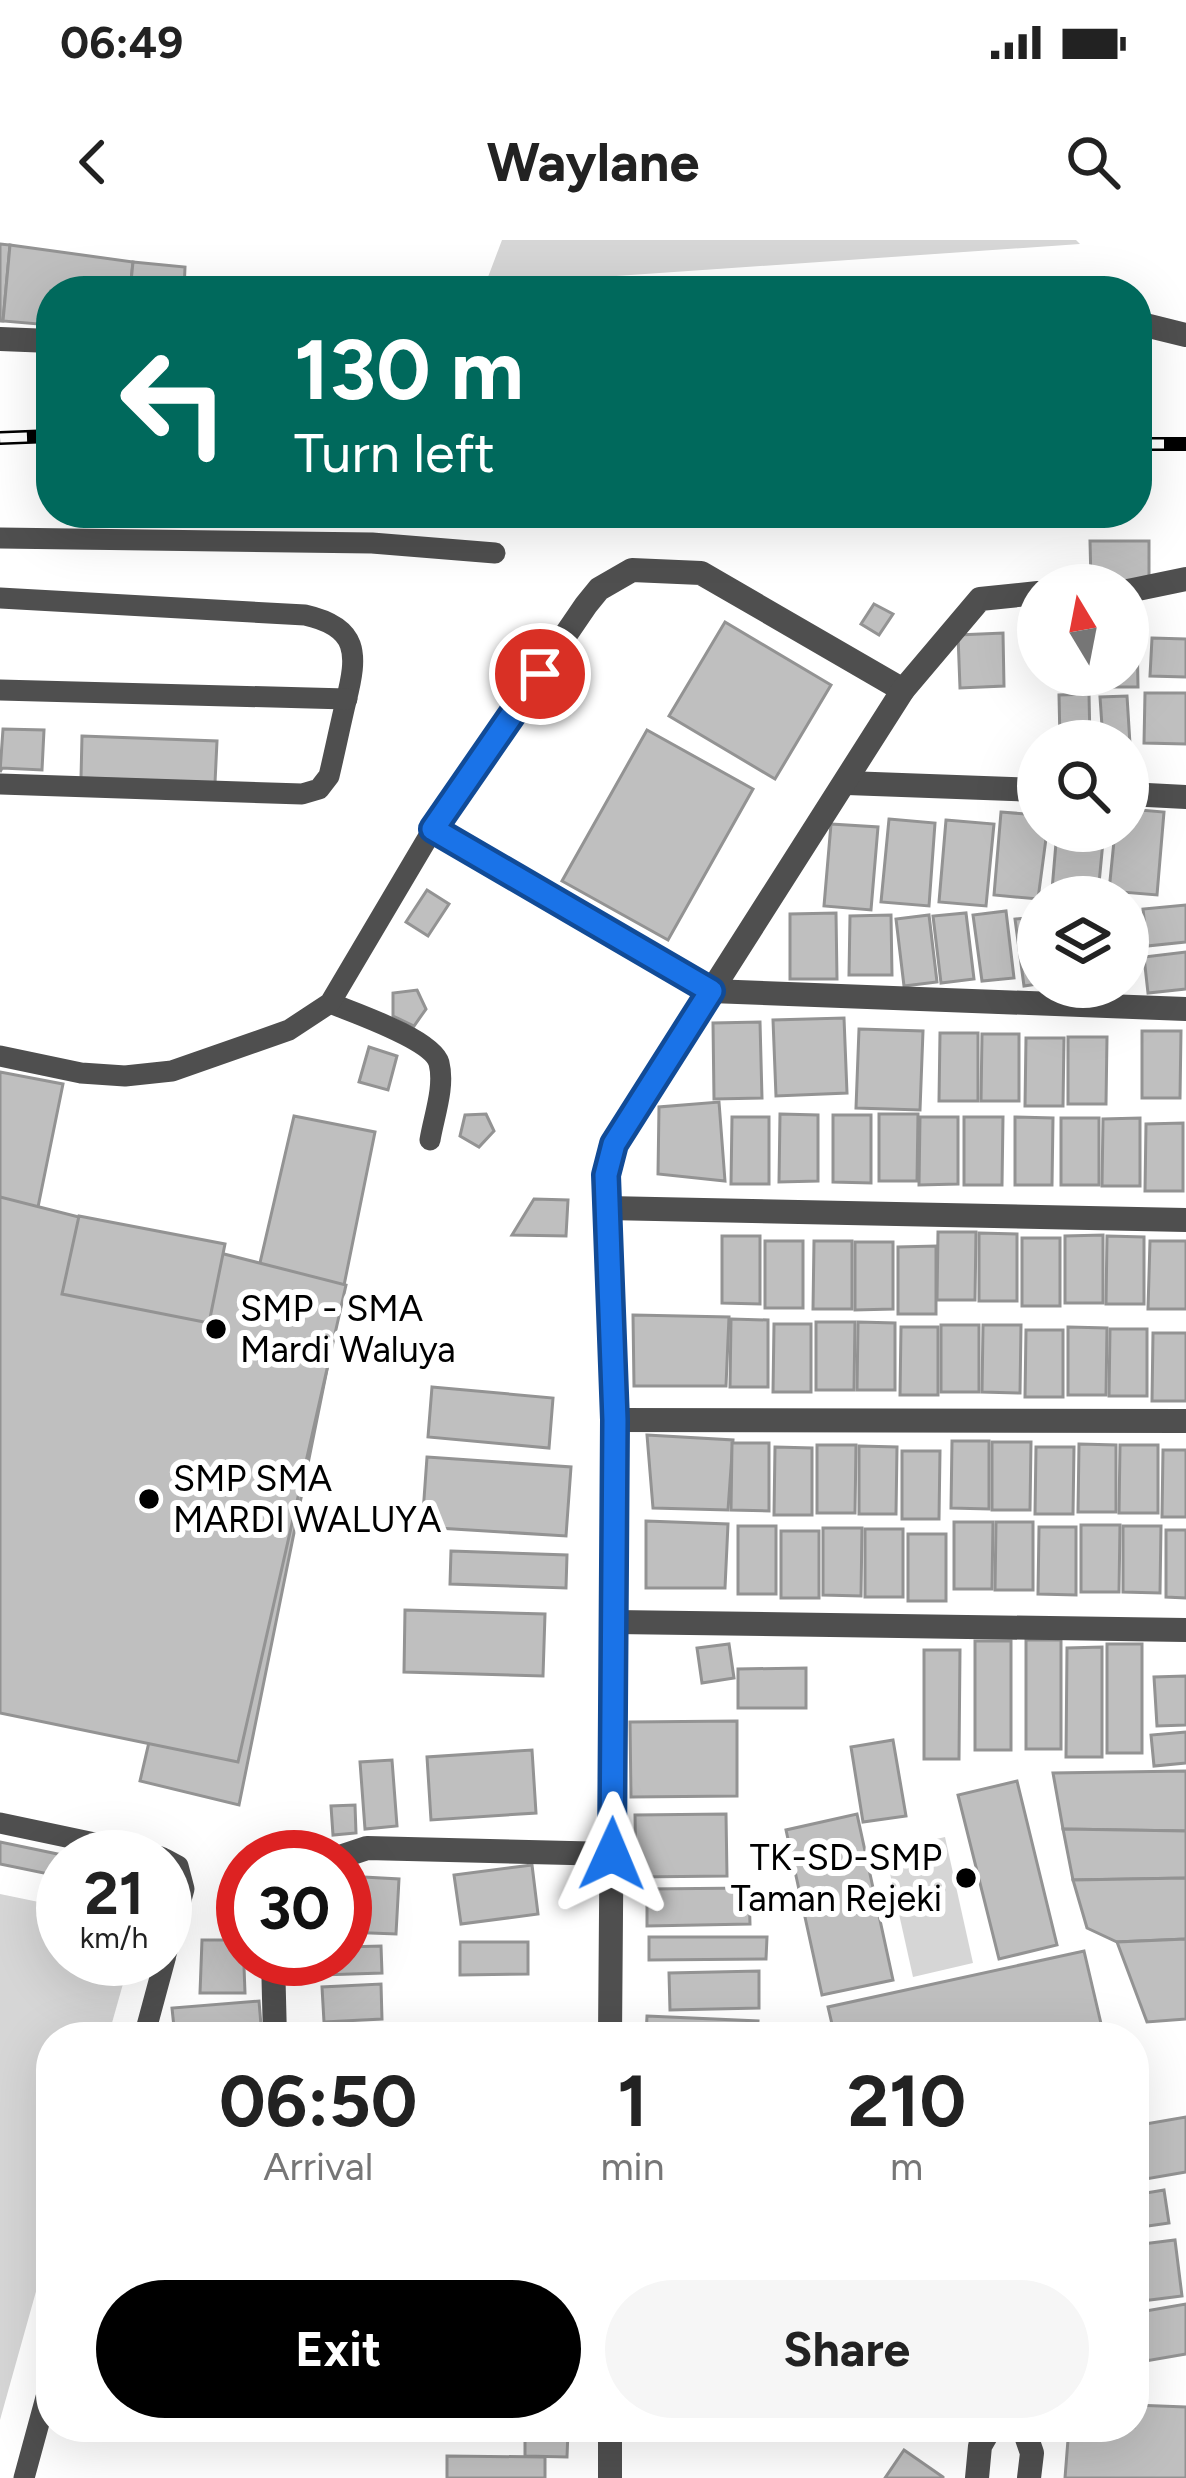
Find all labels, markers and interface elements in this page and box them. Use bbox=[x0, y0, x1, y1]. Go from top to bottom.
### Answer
text: 06:49 bbox=[60, 15, 183, 69]
icon: back bbox=[60, 129, 126, 195]
icon: search bbox=[1060, 129, 1126, 195]
text: Waylane bbox=[487, 130, 699, 195]
text: 130 m bbox=[294, 319, 524, 420]
icon: left bbox=[96, 324, 252, 480]
text: Turn left bbox=[294, 421, 495, 486]
north arrow bbox=[1017, 564, 1149, 696]
map controls bbox=[1017, 564, 1149, 1008]
pin bbox=[489, 623, 591, 725]
icon: arrive bbox=[507, 641, 573, 707]
button: search bbox=[1017, 720, 1149, 852]
button: layers bbox=[1017, 876, 1149, 1008]
place label: SMP - SMA Mardi Waluya bbox=[240, 1287, 456, 1371]
marker: SMP - SMA Mardi Waluya bbox=[203, 1316, 229, 1342]
place label: SMP SMA MARDI WALUYA bbox=[173, 1457, 442, 1541]
marker: SMP SMA MARDI WALUYA bbox=[136, 1486, 162, 1512]
position arrow bbox=[549, 1791, 675, 1917]
speed limit sign: 30 bbox=[216, 1830, 372, 1986]
place label: TK-SD-SMP Taman Rejeki bbox=[731, 1836, 942, 1920]
text: 21 bbox=[84, 1857, 144, 1929]
marker: TK-SD-SMP Taman Rejeki bbox=[953, 1865, 979, 1891]
text: km/h bbox=[80, 1919, 148, 1956]
text: 06:50 bbox=[219, 2058, 418, 2144]
text: 1 bbox=[617, 2058, 648, 2144]
text: 210 bbox=[847, 2058, 966, 2144]
text: Arrival bbox=[263, 2143, 373, 2190]
text: min bbox=[600, 2143, 664, 2190]
text: m bbox=[890, 2143, 923, 2190]
button: Exit bbox=[96, 2280, 581, 2418]
button: Share bbox=[605, 2280, 1089, 2418]

